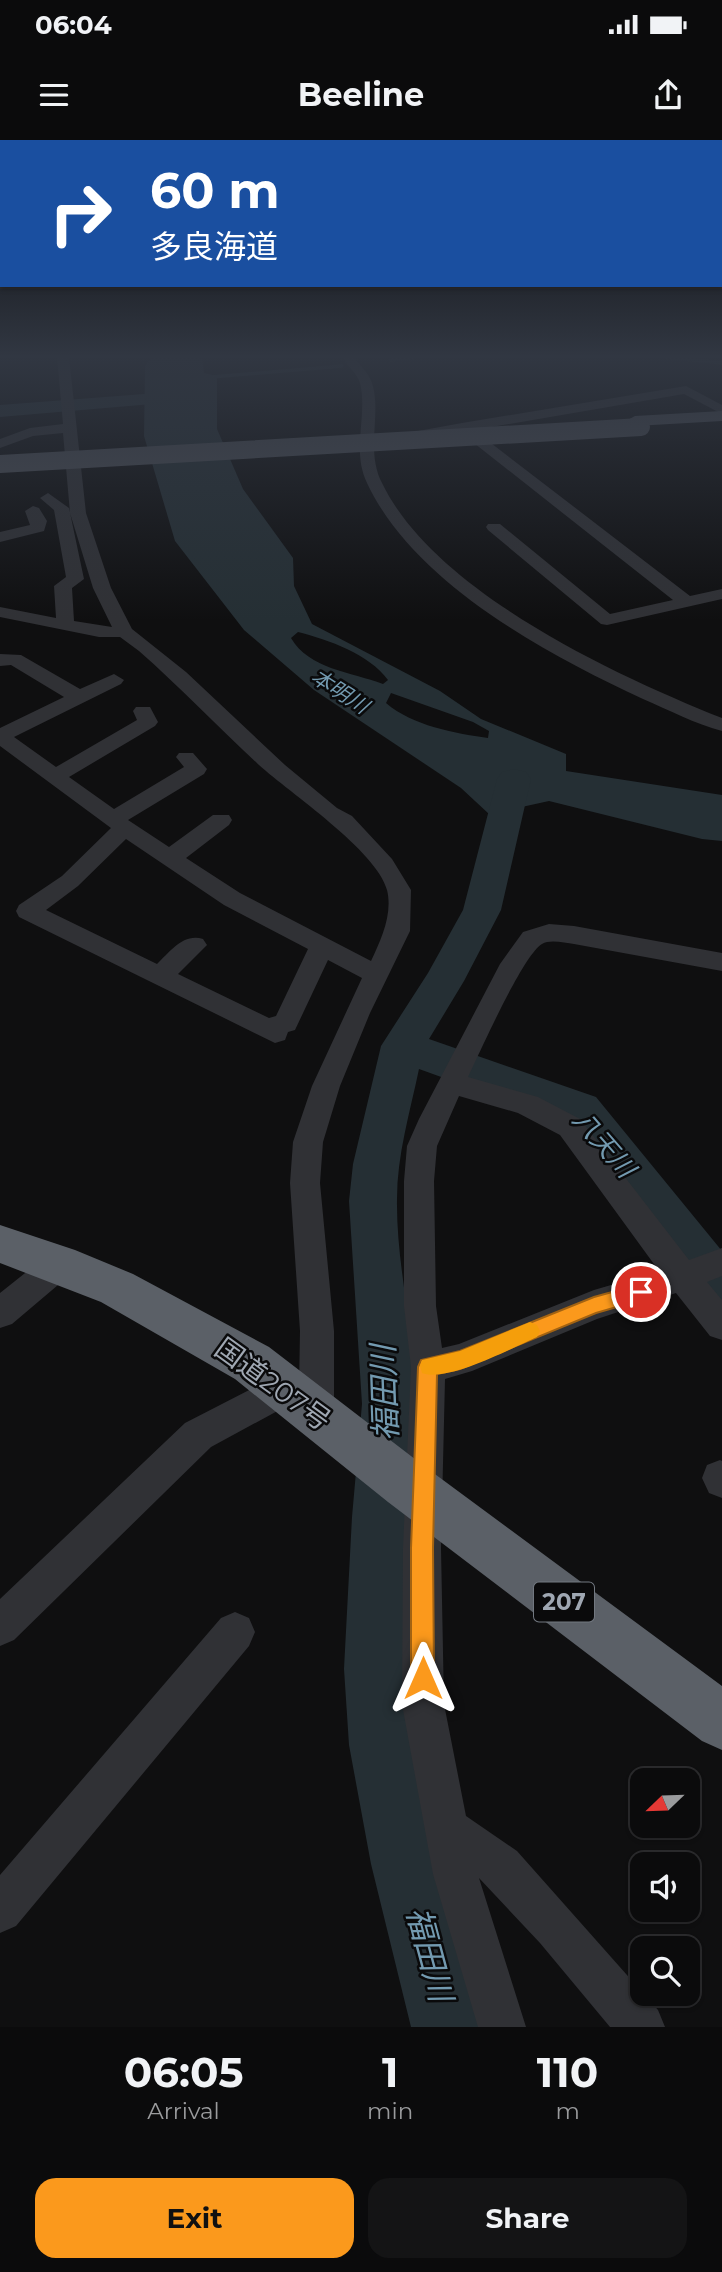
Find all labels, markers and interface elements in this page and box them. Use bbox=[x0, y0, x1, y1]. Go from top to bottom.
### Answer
text: 06:04 bbox=[35, 9, 112, 41]
text: Beeline bbox=[298, 75, 424, 114]
icon: menu bbox=[35, 76, 73, 114]
icon: share bbox=[649, 76, 687, 114]
text: 60 m bbox=[150, 161, 280, 220]
icon: right bbox=[35, 168, 126, 259]
text: 多良海道 bbox=[150, 227, 278, 266]
water label: 本明川 bbox=[307, 663, 375, 720]
water label: 八天川 bbox=[566, 1104, 644, 1186]
pin bbox=[611, 1262, 671, 1322]
icon: arrive bbox=[622, 1273, 660, 1311]
street label: 国道207号 bbox=[209, 1331, 337, 1437]
water label: 福田川 bbox=[363, 1341, 405, 1442]
road number: 207 bbox=[534, 1582, 594, 1622]
position arrow bbox=[386, 1641, 460, 1715]
north arrow bbox=[630, 1768, 700, 1838]
map controls bbox=[630, 1768, 700, 2006]
button: sound bbox=[630, 1852, 700, 1922]
water label: 福田川 bbox=[399, 1903, 462, 2008]
button: search bbox=[630, 1936, 700, 2006]
text: 06:05 bbox=[124, 2046, 243, 2098]
text: 1 bbox=[382, 2046, 398, 2098]
text: 110 bbox=[537, 2046, 598, 2098]
text: Arrival bbox=[147, 2097, 220, 2125]
text: min bbox=[367, 2097, 413, 2125]
text: m bbox=[555, 2097, 580, 2125]
button: Exit bbox=[35, 2178, 354, 2258]
button: Share bbox=[368, 2178, 687, 2258]

